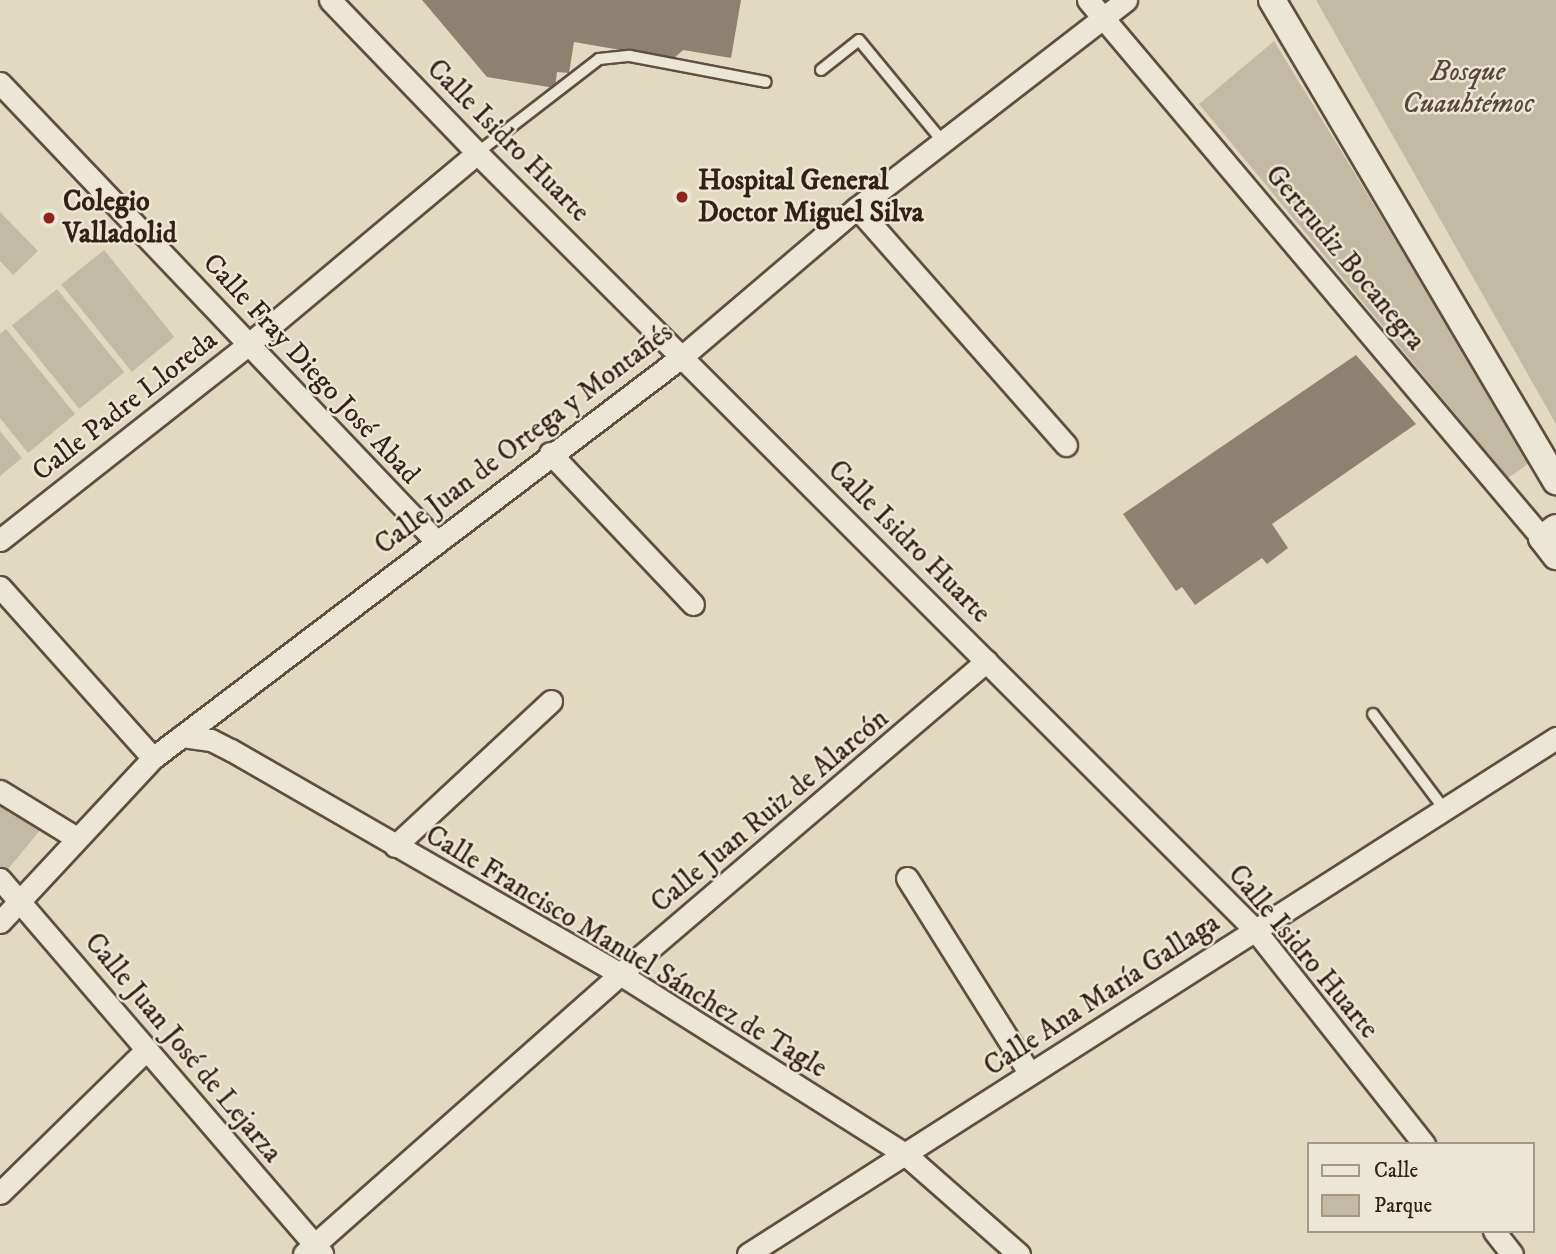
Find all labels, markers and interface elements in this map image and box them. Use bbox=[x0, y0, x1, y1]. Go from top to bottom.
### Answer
street label: Calle Isidro Huarte bbox=[420, 53, 596, 229]
park label: Bosque Cuauhtémoc bbox=[1402, 55, 1534, 121]
street label: Gertrudiz Bocanegra bbox=[1258, 159, 1432, 357]
place label: Hospital General Doctor Miguel Silva bbox=[698, 164, 924, 230]
place label: Colegio Valladolid bbox=[63, 185, 177, 251]
marker: Hospital General Doctor Miguel Silva bbox=[672, 187, 692, 207]
marker: Colegio Valladolid bbox=[41, 210, 57, 226]
street label: Calle Fray Diego José Abad bbox=[195, 247, 427, 491]
street label: Calle Juan de Ortega y Montañés bbox=[368, 316, 680, 562]
street label: Calle Padre Lloreda bbox=[26, 323, 224, 489]
street label: Calle Isidro Huarte bbox=[821, 454, 997, 630]
street label: Calle Juan Ruiz de Alarcón bbox=[645, 702, 895, 920]
street label: Calle Francisco Manuel Sánchez de Tagle bbox=[419, 819, 833, 1085]
street label: Calle Isidro Huarte bbox=[1221, 858, 1385, 1046]
street label: Calle Ana María Gallaga bbox=[978, 906, 1226, 1084]
street label: Calle Juan José de Lejarza bbox=[77, 926, 289, 1170]
legend bbox=[1308, 1142, 1535, 1233]
text: Calle bbox=[1374, 1158, 1418, 1184]
text: Parque bbox=[1374, 1193, 1432, 1219]

